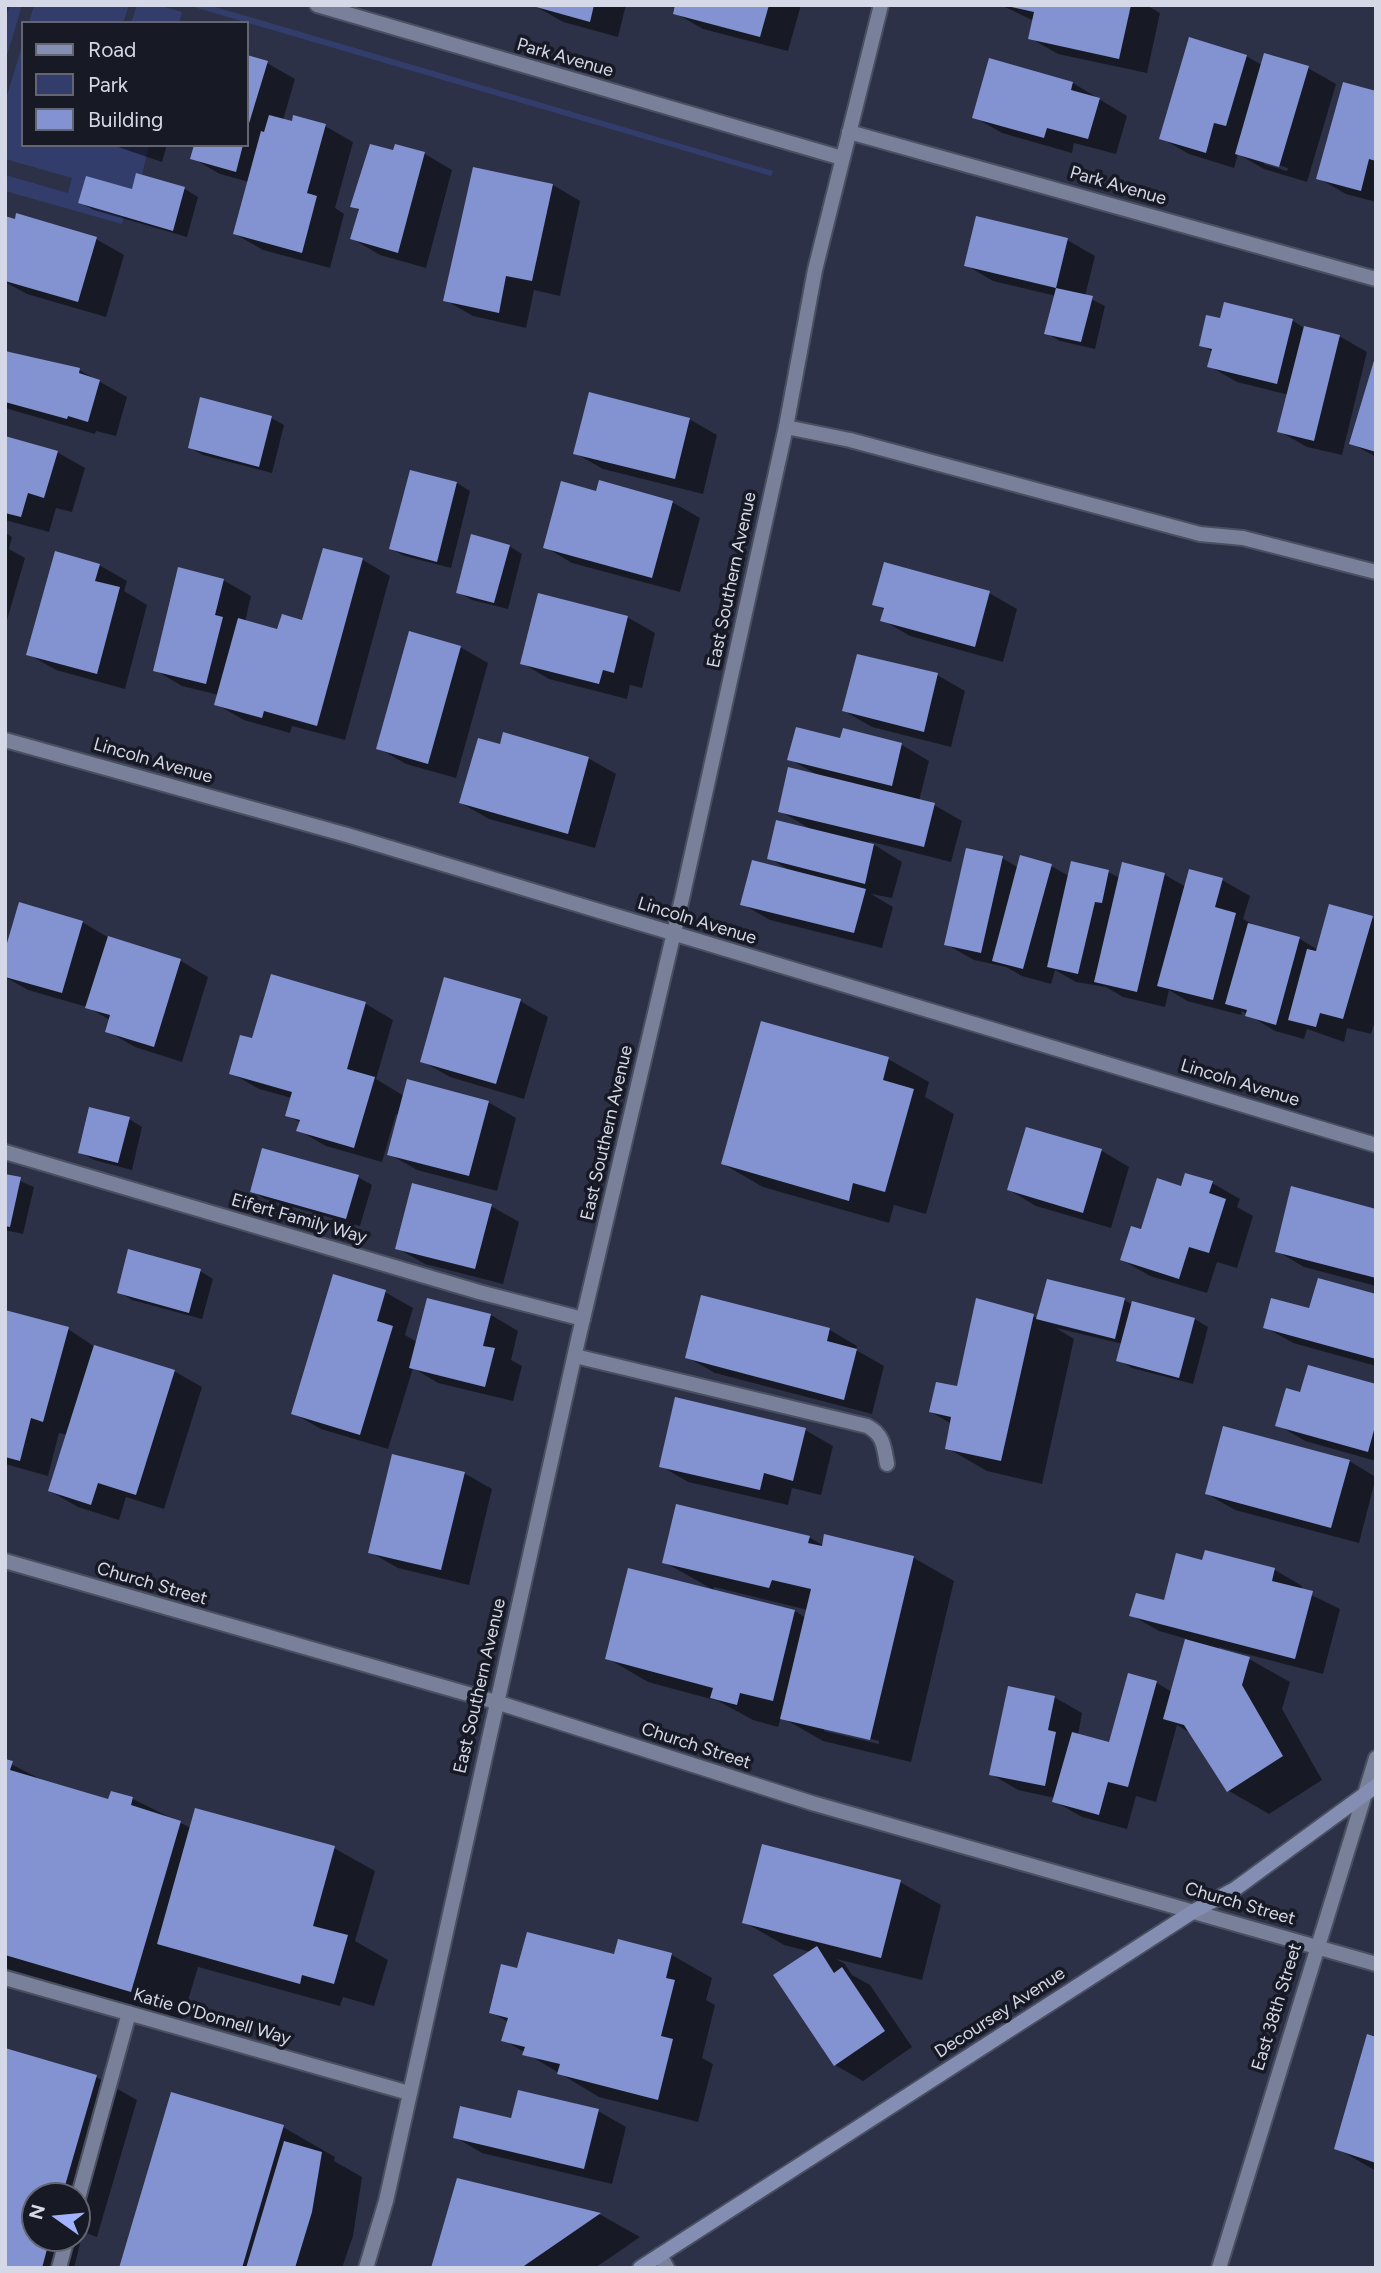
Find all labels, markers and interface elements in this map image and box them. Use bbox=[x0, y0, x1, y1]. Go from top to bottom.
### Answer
legend bbox=[21, 21, 248, 147]
street label: Park Avenue bbox=[514, 34, 616, 82]
text: Road bbox=[88, 37, 136, 62]
text: Park bbox=[88, 72, 128, 97]
text: Building bbox=[88, 107, 163, 132]
street label: Park Avenue bbox=[1067, 162, 1169, 210]
street label: East Southern Avenue bbox=[703, 490, 761, 670]
street label: Lincoln Avenue bbox=[91, 734, 215, 788]
street label: Lincoln Avenue bbox=[635, 893, 759, 949]
street label: East Southern Avenue bbox=[576, 1043, 638, 1223]
street label: Lincoln Avenue bbox=[1178, 1055, 1302, 1111]
street label: Eifert Family Way bbox=[229, 1189, 369, 1249]
street label: Church Street bbox=[94, 1558, 210, 1610]
street label: East Southern Avenue bbox=[449, 1596, 511, 1776]
street label: Church Street bbox=[639, 1718, 753, 1774]
street label: Church Street bbox=[1182, 1878, 1298, 1930]
street label: East 38th Street bbox=[1247, 1941, 1307, 2073]
street label: Decoursey Avenue bbox=[931, 1963, 1069, 2063]
street label: Katie O'Donnell Way bbox=[131, 1984, 293, 2050]
north arrow bbox=[21, 2182, 91, 2252]
text: N bbox=[24, 2202, 50, 2222]

